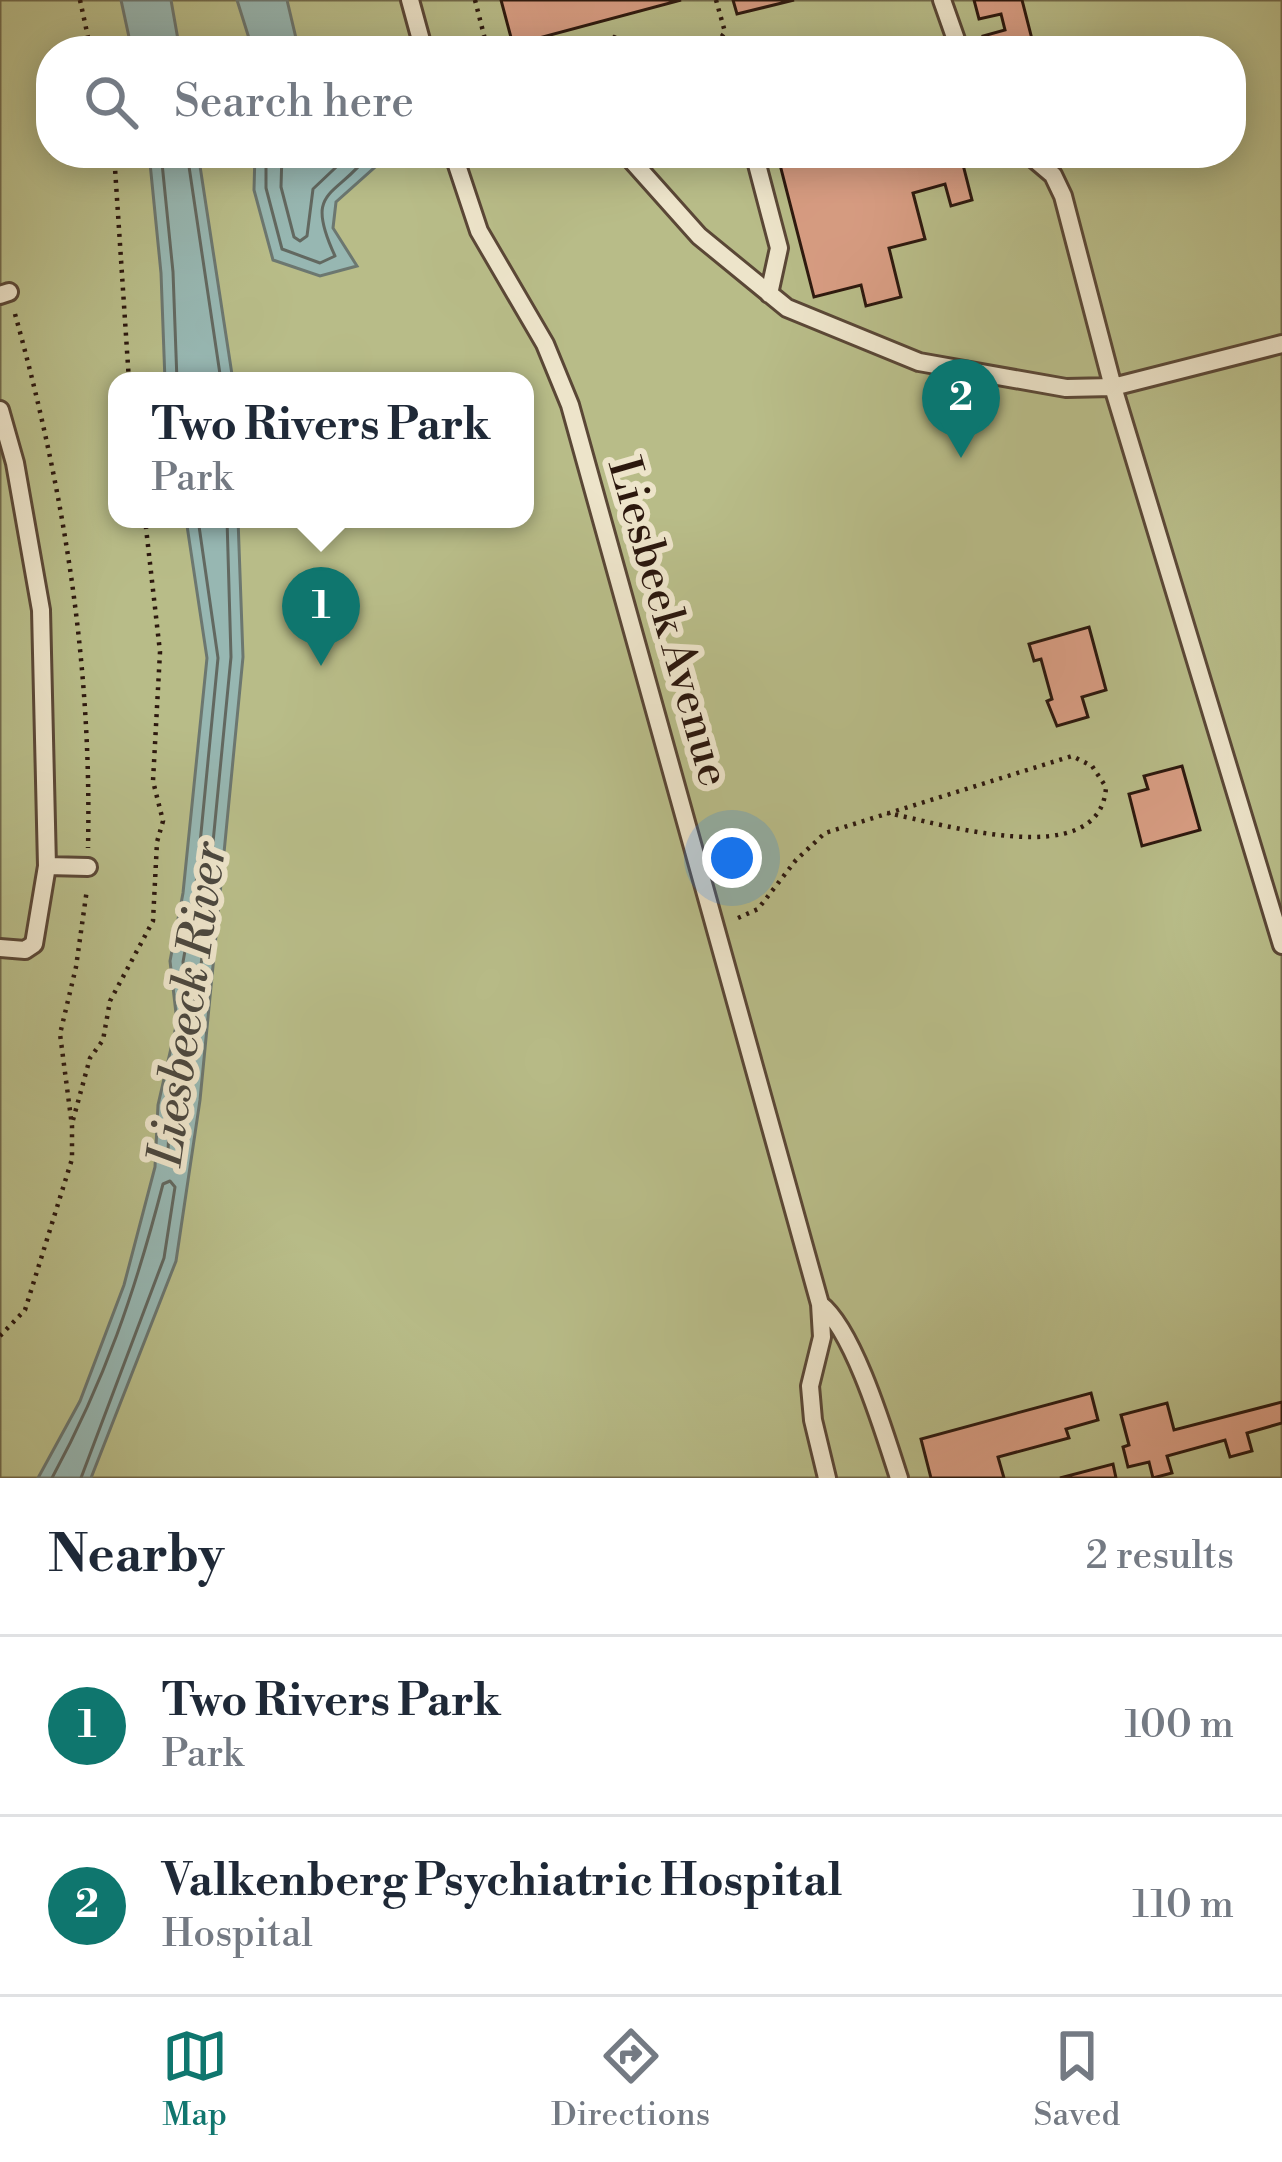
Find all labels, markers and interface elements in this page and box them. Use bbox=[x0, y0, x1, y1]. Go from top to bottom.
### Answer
search box bbox=[36, 36, 1246, 168]
icon: search bbox=[78, 69, 144, 135]
text: Search here bbox=[174, 74, 414, 131]
pin: 2 bbox=[922, 359, 1000, 458]
popup bbox=[108, 372, 534, 528]
text: Two Rivers Park bbox=[152, 397, 490, 454]
street label: Liesbeek Avenue bbox=[594, 451, 742, 793]
text: Park bbox=[152, 454, 233, 503]
pin: 1 bbox=[282, 567, 360, 666]
your location bbox=[702, 828, 762, 888]
water label: Liesbeeck River bbox=[136, 837, 242, 1172]
text: Nearby bbox=[48, 1524, 224, 1588]
text: 2 results bbox=[1086, 1532, 1234, 1581]
text: Two Rivers Park bbox=[162, 1673, 501, 1730]
text: 1 bbox=[78, 1701, 96, 1750]
text: 100 m bbox=[1125, 1701, 1234, 1750]
text: Park bbox=[162, 1730, 243, 1779]
text: Valkenberg Psychiatric Hospital bbox=[162, 1853, 842, 1910]
text: 2 bbox=[75, 1881, 99, 1930]
text: 110 m bbox=[1132, 1881, 1234, 1930]
text: Hospital bbox=[162, 1910, 313, 1959]
tab: Map bbox=[162, 2023, 228, 2136]
tab: Directions bbox=[551, 2023, 710, 2136]
tab: Saved bbox=[1034, 2023, 1120, 2136]

